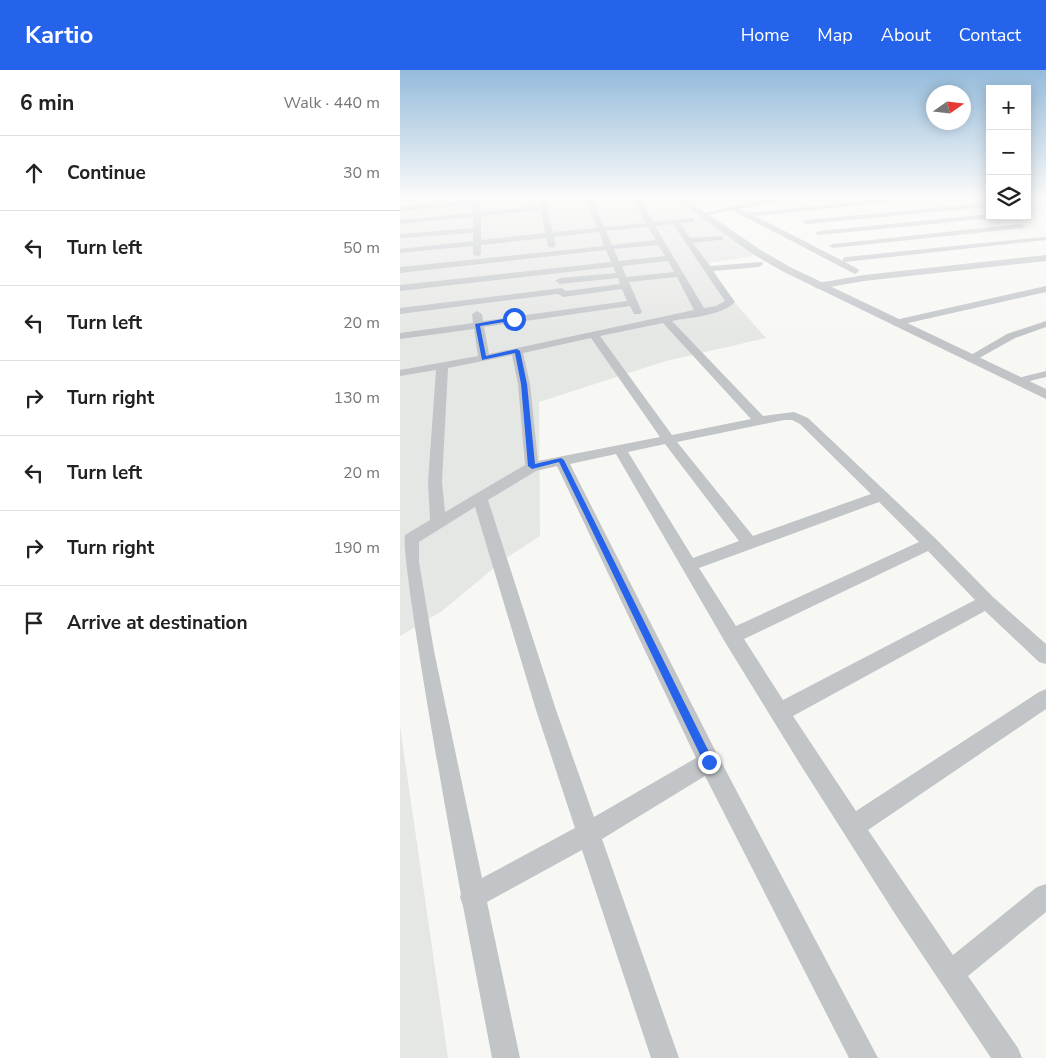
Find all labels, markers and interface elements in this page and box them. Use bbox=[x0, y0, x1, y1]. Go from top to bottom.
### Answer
text: Kartio bbox=[25, 19, 93, 51]
text: Home bbox=[741, 23, 789, 47]
text: Map bbox=[817, 23, 853, 47]
text: About bbox=[881, 23, 931, 47]
text: Contact bbox=[959, 23, 1021, 47]
north arrow bbox=[926, 85, 971, 130]
map controls bbox=[986, 85, 1031, 220]
button: + bbox=[986, 85, 1031, 130]
text: 6 min bbox=[20, 89, 74, 117]
text: Walk · 440 m bbox=[284, 92, 380, 114]
button: − bbox=[986, 130, 1031, 175]
icon: ahead bbox=[20, 159, 48, 187]
text: Continue bbox=[67, 160, 146, 186]
text: 30 m bbox=[343, 162, 380, 184]
button: layers bbox=[986, 175, 1031, 220]
icon: left bbox=[20, 234, 48, 262]
text: Turn left bbox=[67, 235, 142, 261]
text: 50 m bbox=[343, 237, 380, 259]
route start bbox=[503, 308, 526, 331]
icon: left bbox=[20, 309, 48, 337]
text: Turn left bbox=[67, 310, 142, 336]
text: 20 m bbox=[343, 312, 380, 334]
icon: right bbox=[20, 384, 48, 412]
text: Turn right bbox=[67, 385, 154, 411]
text: 130 m bbox=[333, 387, 380, 409]
icon: left bbox=[20, 459, 48, 487]
text: Turn left bbox=[67, 460, 142, 486]
text: 20 m bbox=[343, 462, 380, 484]
icon: right bbox=[20, 534, 48, 562]
text: Turn right bbox=[67, 535, 154, 561]
text: 190 m bbox=[333, 537, 380, 559]
icon: arrive bbox=[20, 609, 48, 637]
text: Arrive at destination bbox=[67, 610, 248, 636]
route end bbox=[698, 751, 721, 774]

